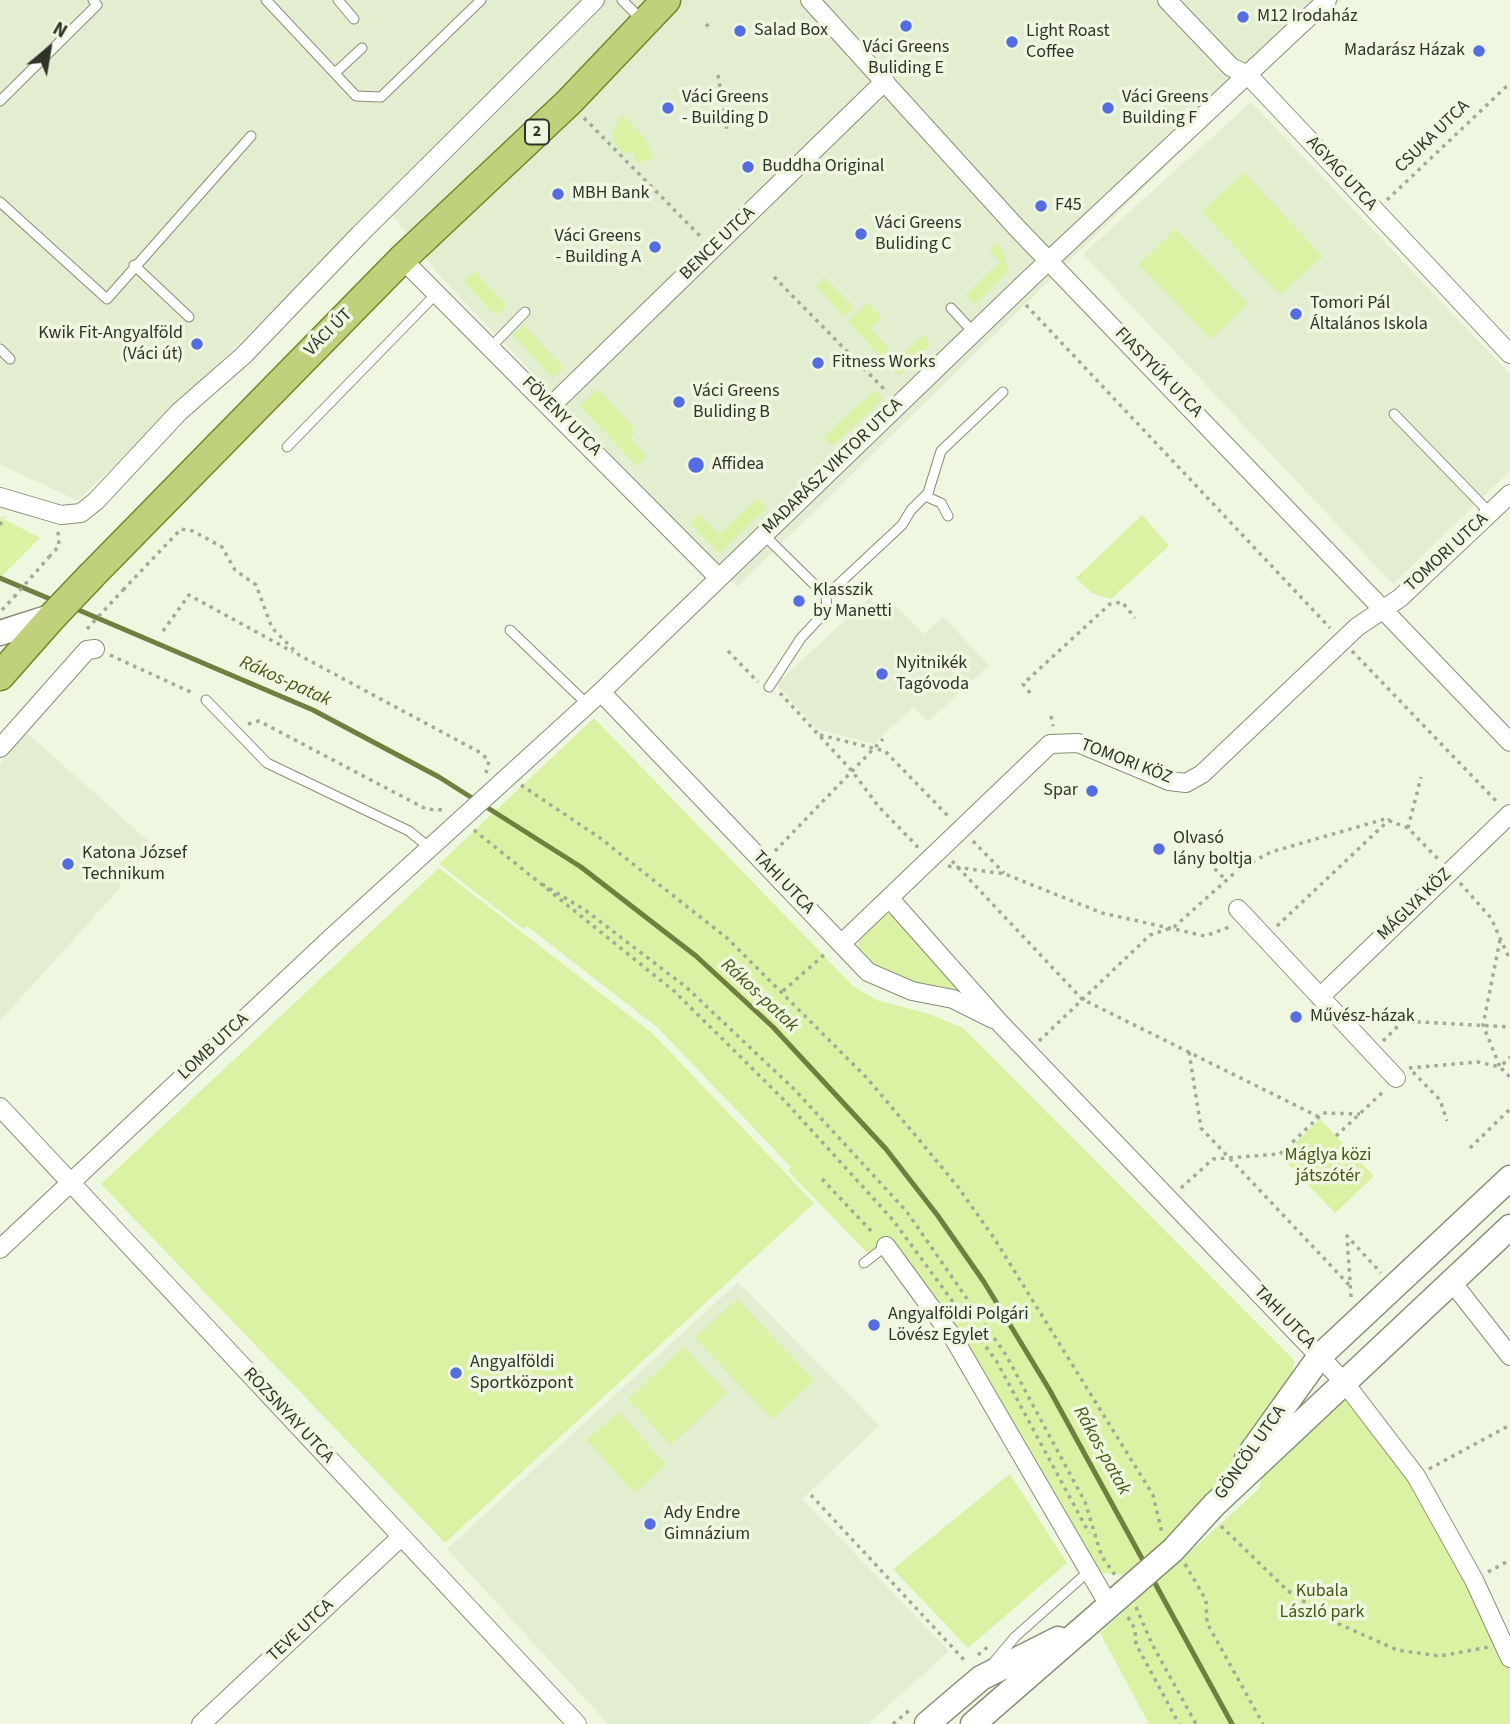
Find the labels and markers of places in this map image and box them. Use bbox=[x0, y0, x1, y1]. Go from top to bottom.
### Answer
place label: M12 Irodaház bbox=[1257, 6, 1358, 28]
marker: M12 Irodaház bbox=[1235, 9, 1251, 25]
marker: Váci Greens Buliding E bbox=[898, 18, 914, 34]
place label: Salad Box bbox=[754, 20, 828, 42]
place label: Light Roast Coffee bbox=[1026, 21, 1110, 64]
marker: Salad Box bbox=[732, 23, 748, 39]
marker: Light Roast Coffee bbox=[1004, 34, 1020, 50]
place label: Váci Greens Buliding E bbox=[863, 37, 949, 80]
place label: Madarász Házak bbox=[1344, 40, 1465, 62]
marker: Madarász Házak bbox=[1471, 43, 1487, 59]
place label: Váci Greens - Building D bbox=[682, 87, 769, 130]
place label: Váci Greens Building F bbox=[1122, 87, 1209, 130]
marker: Váci Greens - Building D bbox=[660, 100, 676, 116]
marker: Váci Greens Building F bbox=[1100, 100, 1116, 116]
place label: Buddha Original bbox=[762, 156, 884, 178]
marker: Buddha Original bbox=[740, 159, 756, 175]
place label: MBH Bank bbox=[572, 183, 649, 205]
marker: MBH Bank bbox=[550, 186, 566, 202]
place label: F45 bbox=[1055, 195, 1082, 217]
marker: F45 bbox=[1033, 198, 1049, 214]
place label: Váci Greens Buliding C bbox=[875, 213, 962, 256]
place label: Váci Greens - Building A bbox=[554, 226, 641, 268]
marker: Váci Greens Buliding C bbox=[853, 226, 869, 242]
marker: Váci Greens - Building A bbox=[647, 239, 663, 255]
place label: Tomori Pál Általános Iskola bbox=[1310, 293, 1428, 336]
marker: Tomori Pál Általános Iskola bbox=[1288, 306, 1304, 322]
place label: Kwik Fit-Angyalföld (Váci út) bbox=[38, 323, 183, 366]
marker: Kwik Fit-Angyalföld (Váci út) bbox=[189, 336, 205, 352]
place label: Fitness Works bbox=[832, 352, 935, 374]
marker: Fitness Works bbox=[810, 355, 826, 371]
place label: Váci Greens Buliding B bbox=[693, 381, 780, 424]
marker: Váci Greens Buliding B bbox=[671, 394, 687, 410]
place label: Affidea bbox=[712, 454, 764, 476]
marker: Affidea bbox=[686, 455, 706, 475]
place label: Klasszik by Manetti bbox=[813, 580, 892, 622]
marker: Klasszik by Manetti bbox=[791, 593, 807, 609]
place label: Nyitnikék Tagóvoda bbox=[896, 653, 969, 696]
marker: Nyitnikék Tagóvoda bbox=[874, 666, 890, 682]
place label: Spar bbox=[1043, 780, 1078, 802]
marker: Spar bbox=[1084, 783, 1100, 799]
place label: Olvasó lány boltja bbox=[1173, 828, 1252, 870]
marker: Olvasó lány boltja bbox=[1151, 841, 1167, 857]
place label: Katona József Technikum bbox=[82, 843, 187, 886]
marker: Katona József Technikum bbox=[60, 856, 76, 872]
place label: Művész-házak bbox=[1310, 1006, 1415, 1028]
marker: Művész-házak bbox=[1288, 1009, 1304, 1025]
place label: Angyalföldi Polgári Lövész Egylet bbox=[888, 1304, 1029, 1346]
marker: Angyalföldi Polgári Lövész Egylet bbox=[866, 1317, 882, 1333]
place label: Angyalföldi Sportközpont bbox=[470, 1352, 573, 1394]
marker: Angyalföldi Sportközpont bbox=[448, 1365, 464, 1381]
place label: Ady Endre Gimnázium bbox=[664, 1503, 750, 1546]
marker: Ady Endre Gimnázium bbox=[642, 1516, 658, 1532]

